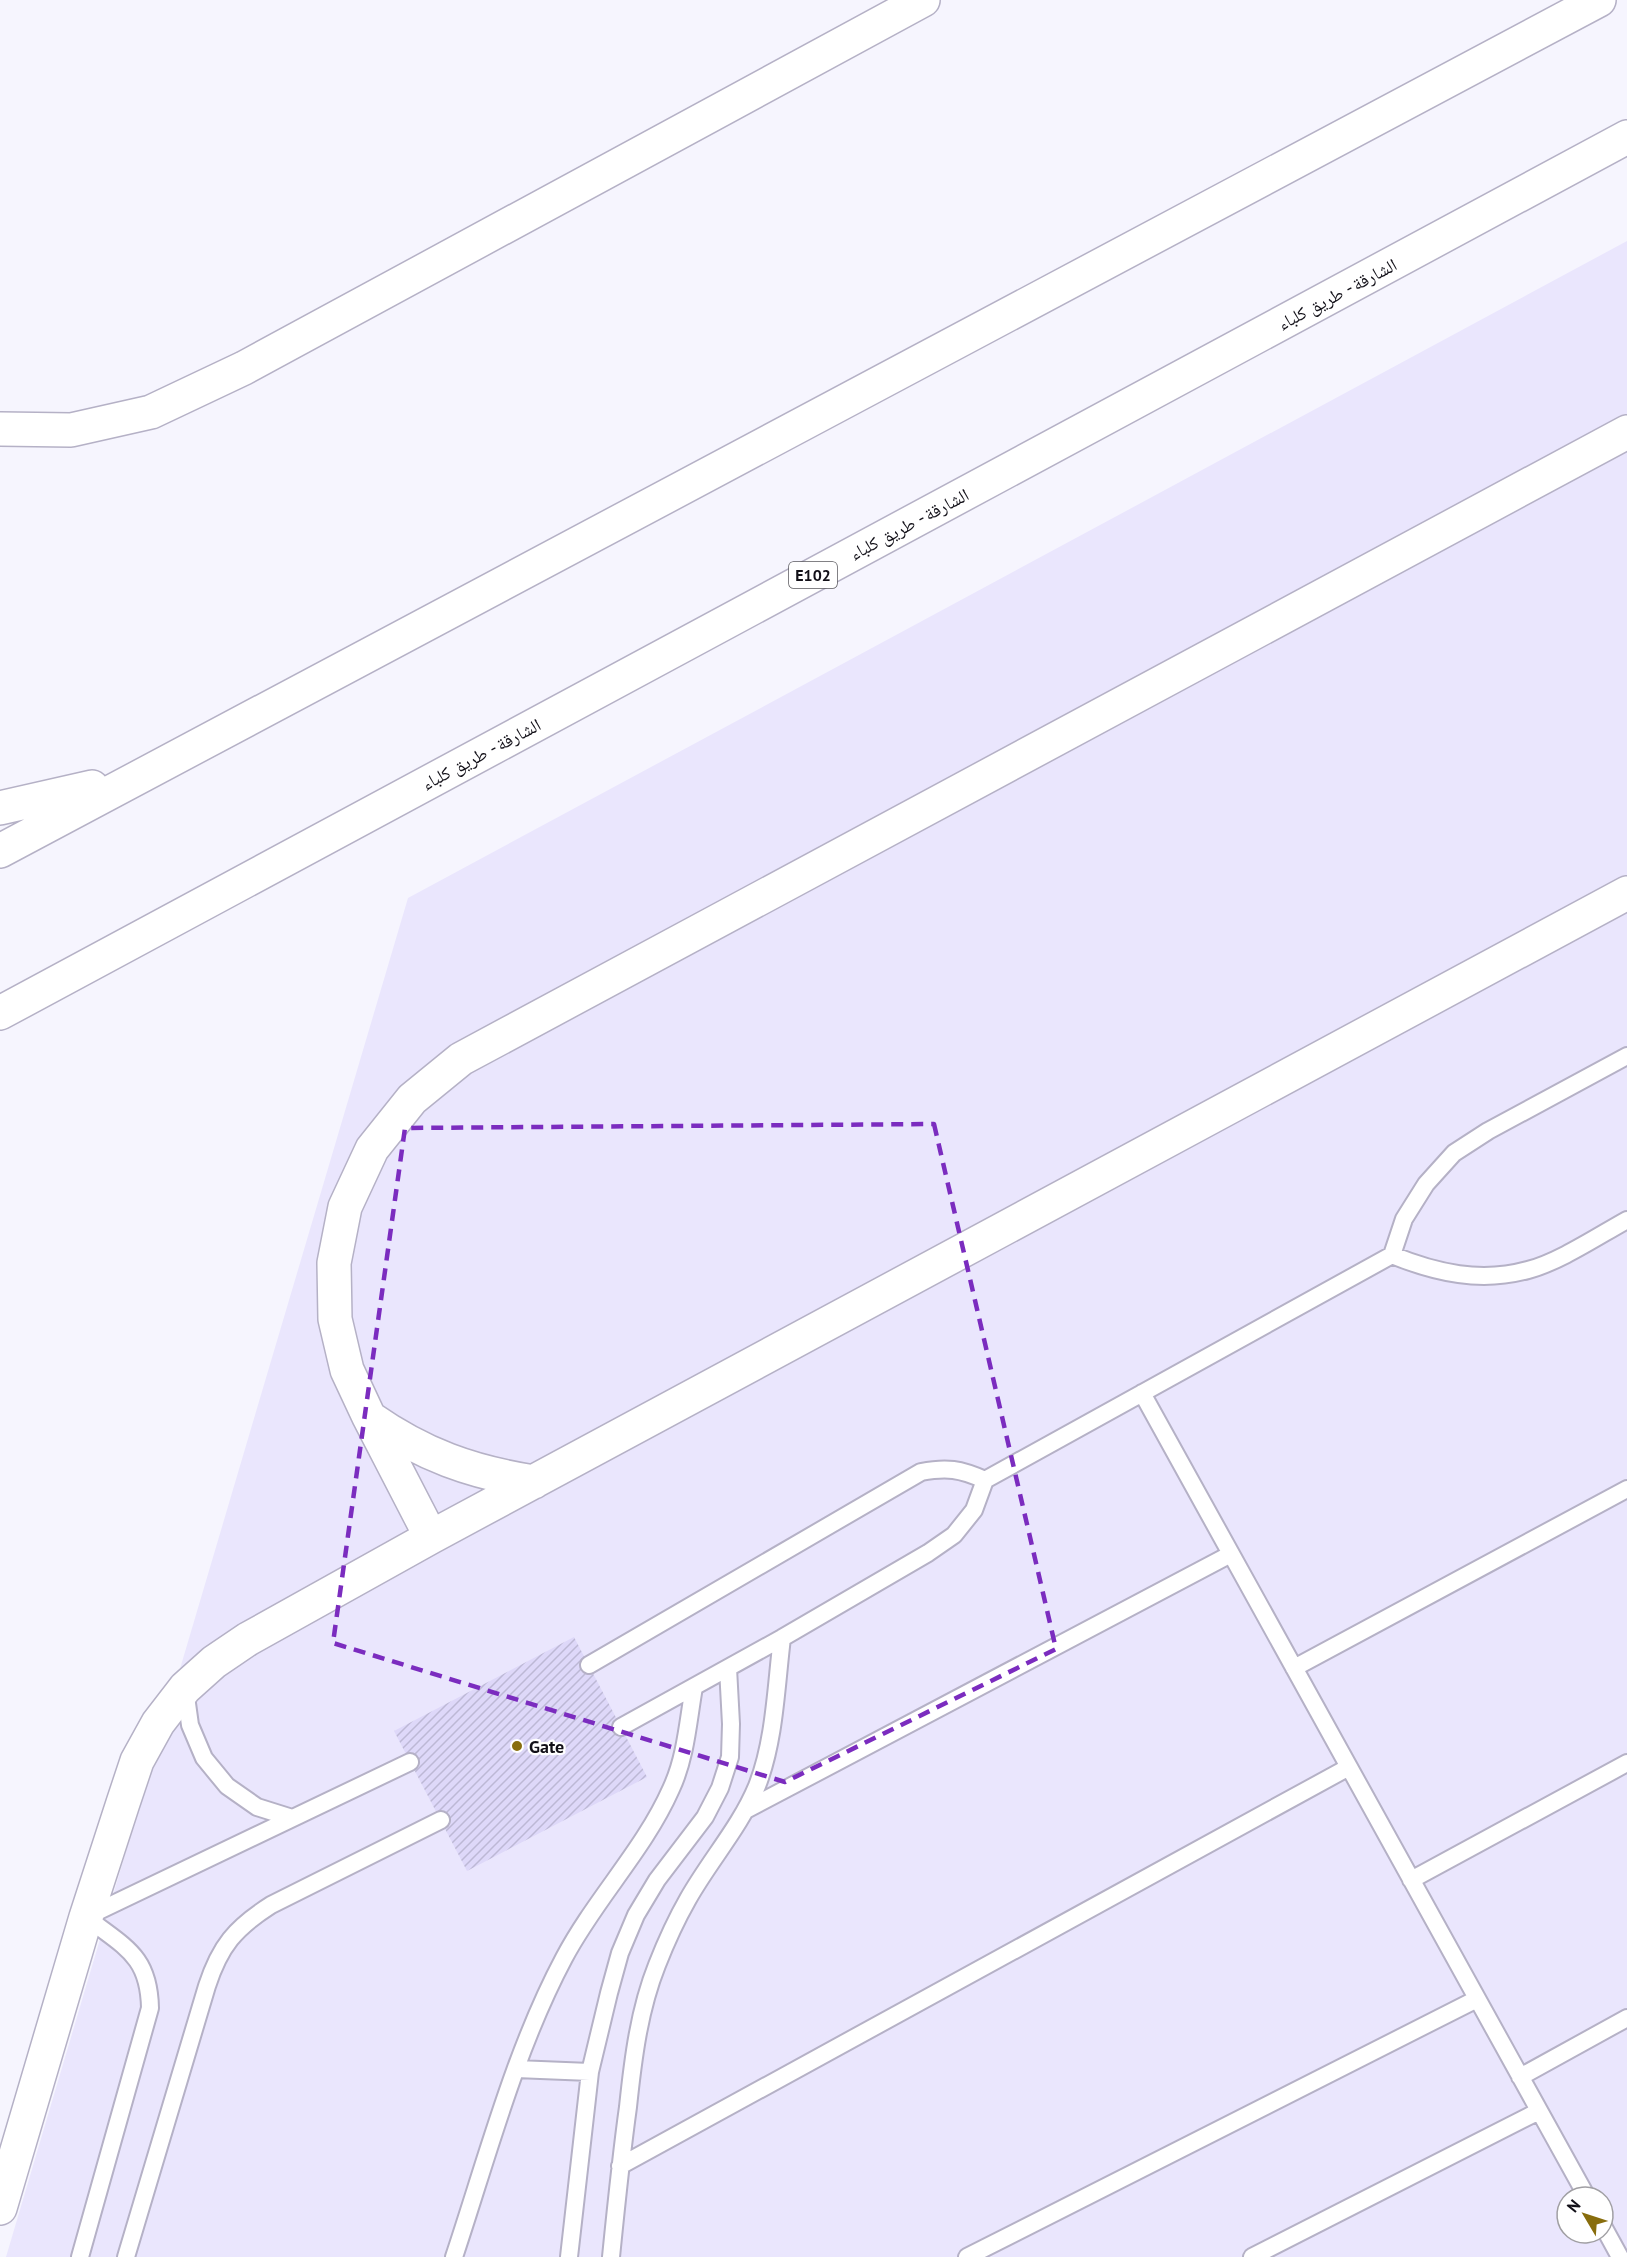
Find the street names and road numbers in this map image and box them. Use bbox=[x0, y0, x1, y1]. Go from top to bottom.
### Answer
street label: الشارقة - طريق كلباء bbox=[1273, 253, 1401, 335]
street label: الشارقة - طريق كلباء bbox=[845, 483, 973, 565]
road number: E102 bbox=[789, 562, 837, 588]
street label: الشارقة - طريق كلباء bbox=[417, 713, 545, 795]

